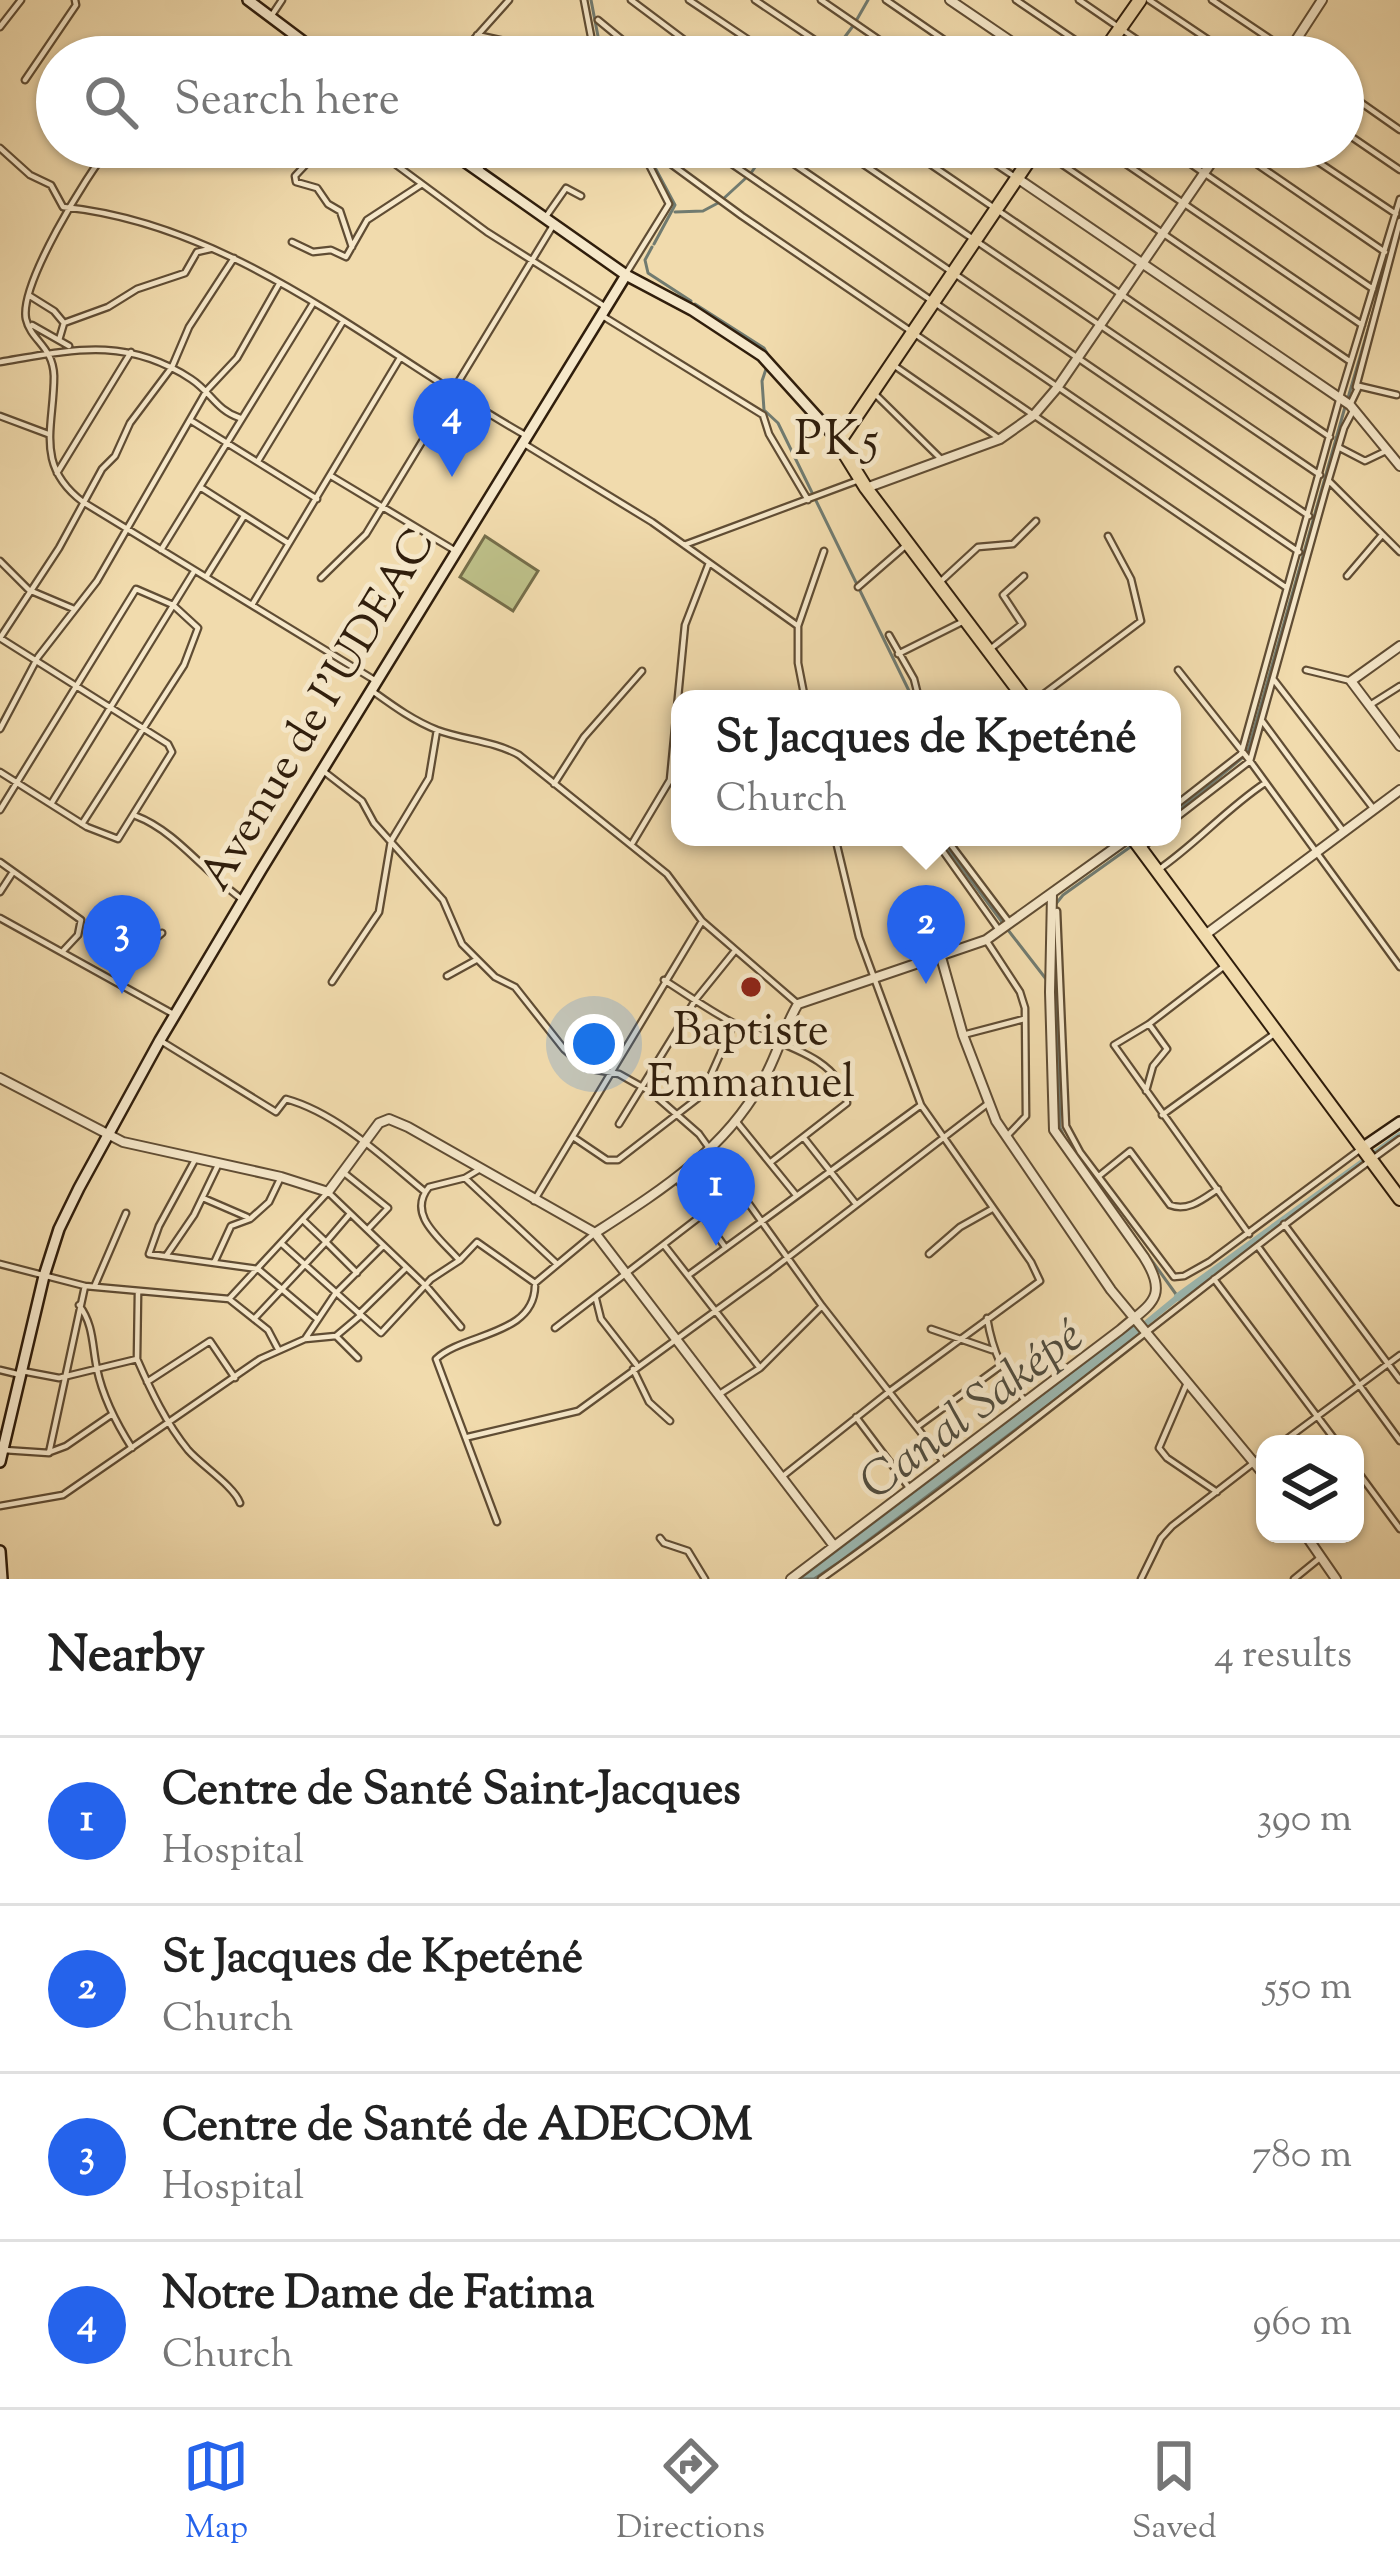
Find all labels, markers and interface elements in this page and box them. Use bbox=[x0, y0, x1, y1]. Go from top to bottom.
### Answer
search box bbox=[36, 36, 1364, 168]
icon: search bbox=[78, 69, 144, 135]
text: Search here bbox=[174, 70, 400, 135]
pin: 4 bbox=[413, 378, 491, 477]
district label: PK5 bbox=[794, 408, 882, 477]
street label: Avenue de I'UDEAC bbox=[186, 518, 454, 904]
popup bbox=[671, 690, 1181, 846]
text: St Jacques de Kpeténé bbox=[715, 708, 1137, 773]
text: Church bbox=[715, 773, 847, 829]
pin: 2 bbox=[887, 885, 965, 984]
pin: 3 bbox=[83, 895, 161, 994]
marker: Baptiste Emmanuel bbox=[738, 974, 764, 1000]
place label: Baptiste Emmanuel bbox=[647, 1001, 855, 1118]
your location bbox=[564, 1014, 624, 1074]
pin: 1 bbox=[677, 1147, 755, 1246]
water label: Canal Saképé bbox=[847, 1305, 1099, 1519]
map controls bbox=[1256, 1435, 1364, 1543]
button: layers bbox=[1256, 1435, 1364, 1543]
text: Nearby bbox=[48, 1621, 205, 1694]
text: 4 results bbox=[1214, 1629, 1352, 1685]
text: Centre de Santé Saint-Jacques bbox=[162, 1760, 741, 1825]
text: 1 bbox=[80, 1793, 94, 1849]
text: 390 m bbox=[1256, 1793, 1352, 1849]
text: Hospital bbox=[162, 1825, 304, 1881]
text: St Jacques de Kpeténé bbox=[162, 1928, 583, 1993]
text: 2 bbox=[78, 1961, 96, 2017]
text: 550 m bbox=[1264, 1961, 1352, 2017]
text: Church bbox=[162, 1993, 293, 2049]
text: Centre de Santé de ADECOM bbox=[162, 2096, 752, 2161]
text: 3 bbox=[79, 2129, 95, 2185]
text: 780 m bbox=[1252, 2129, 1352, 2185]
text: Hospital bbox=[162, 2161, 304, 2217]
text: Notre Dame de Fatima bbox=[162, 2264, 594, 2329]
text: 4 bbox=[77, 2297, 97, 2353]
text: 960 m bbox=[1252, 2297, 1352, 2353]
text: Church bbox=[162, 2329, 293, 2385]
tab: Map bbox=[183, 2433, 249, 2553]
tab: Directions bbox=[616, 2433, 765, 2553]
tab: Saved bbox=[1132, 2433, 1217, 2553]

